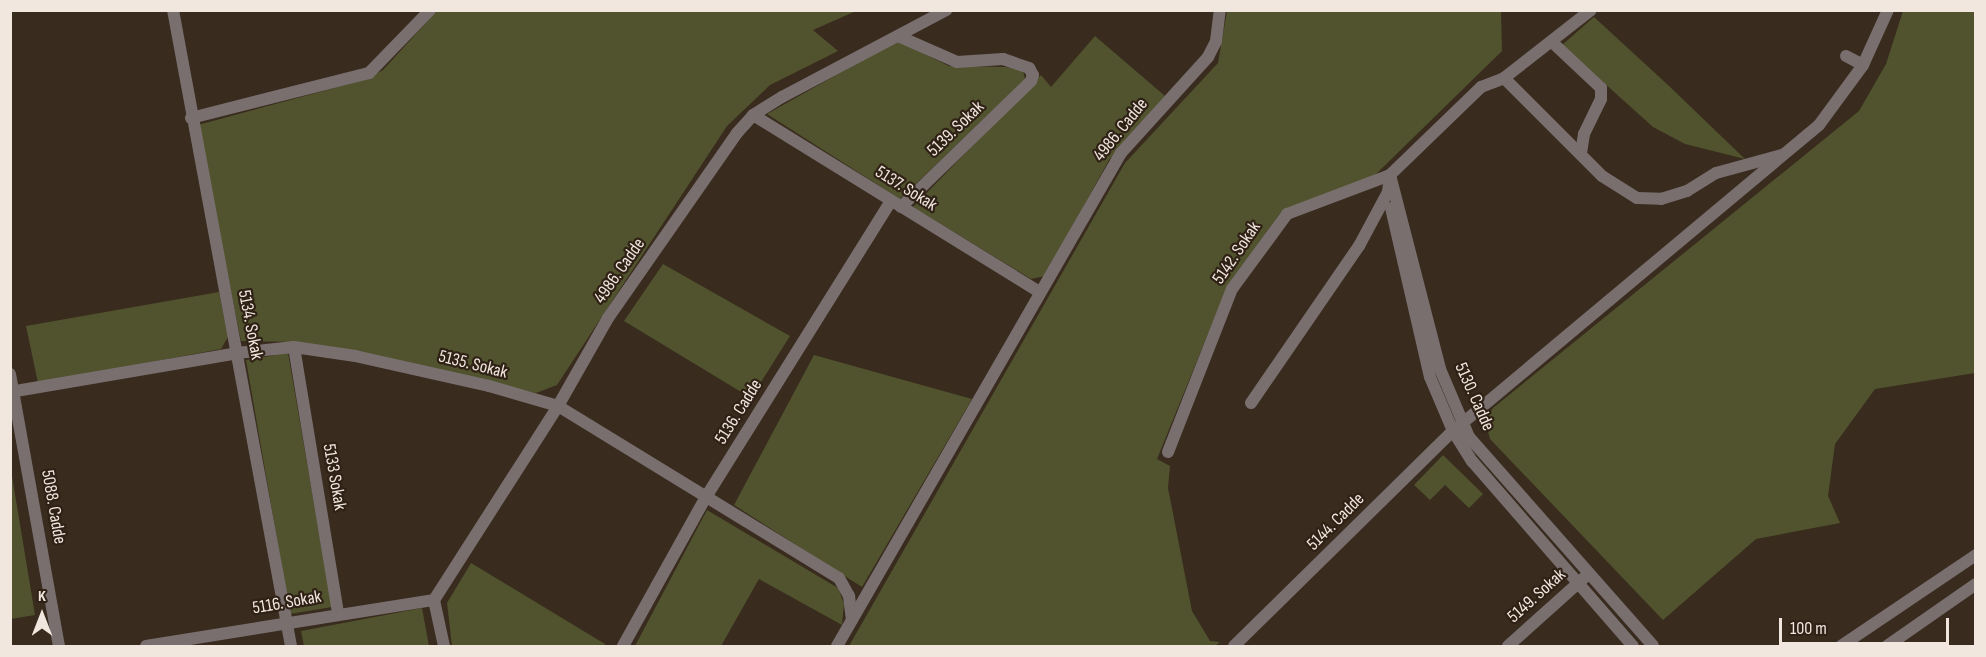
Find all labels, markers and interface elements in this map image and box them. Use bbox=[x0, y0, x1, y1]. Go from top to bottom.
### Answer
street label: 4986. Cadde bbox=[1089, 94, 1153, 166]
street label: 5139. Sokak bbox=[923, 97, 989, 161]
street label: 5137. Sokak bbox=[871, 162, 941, 216]
street label: 5142. Sokak bbox=[1208, 218, 1266, 288]
street label: 4986. Cadde bbox=[590, 234, 650, 308]
street label: 5134. Sokak bbox=[233, 288, 267, 362]
street label: 5135. Sokak bbox=[436, 346, 510, 384]
street label: 5130. Cadde bbox=[1449, 360, 1499, 434]
street label: 5136. Cadde bbox=[711, 376, 767, 448]
street label: 5133 Sokak bbox=[318, 442, 350, 512]
street label: 5088. Cadde bbox=[36, 468, 70, 546]
street label: 5144. Cadde bbox=[1303, 489, 1369, 555]
street label: 5149. Sokak bbox=[1503, 564, 1571, 628]
north arrow bbox=[12, 585, 72, 645]
street label: 5116. Sokak bbox=[251, 586, 323, 620]
text: K bbox=[38, 587, 46, 606]
scale bar bbox=[1782, 606, 1952, 644]
text: 100 m bbox=[1790, 618, 1827, 639]

